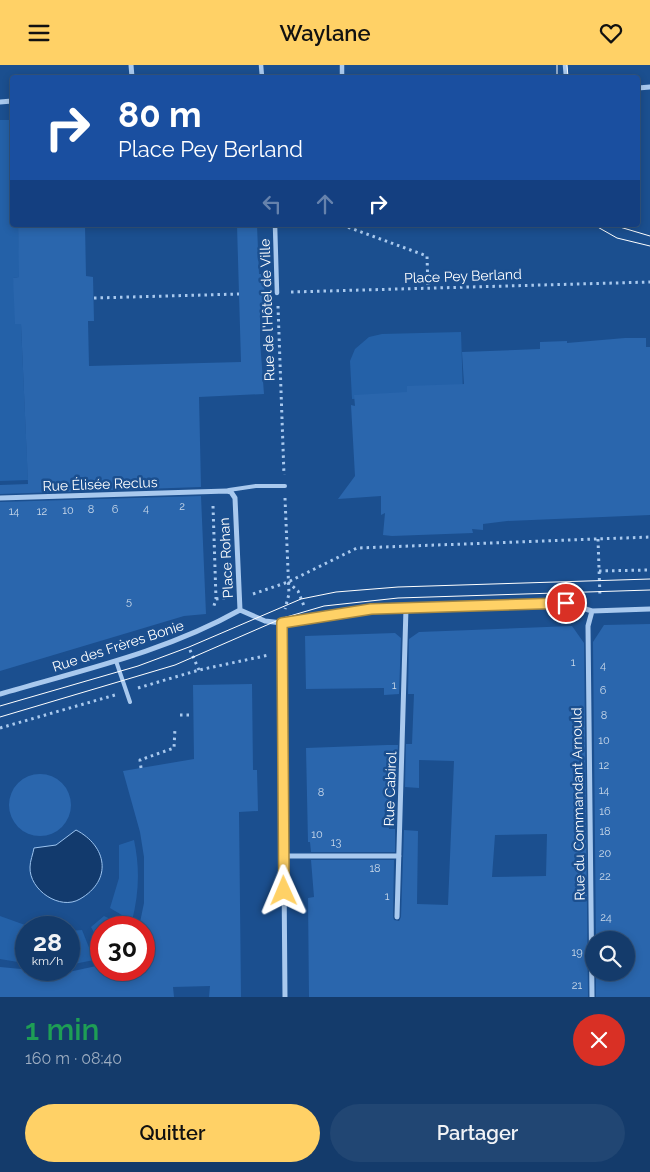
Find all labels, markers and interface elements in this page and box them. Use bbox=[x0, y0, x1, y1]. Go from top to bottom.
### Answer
icon: menu bbox=[25, 19, 53, 47]
icon: heart bbox=[597, 19, 625, 47]
text: Waylane bbox=[279, 20, 371, 46]
text: 80 m bbox=[118, 94, 202, 135]
icon: right bbox=[35, 95, 100, 160]
text: Place Pey Berland bbox=[118, 136, 303, 162]
icon: left bbox=[258, 190, 286, 218]
icon: ahead bbox=[311, 190, 339, 218]
icon: right bbox=[364, 190, 392, 218]
street label: Rue de l'Hôtel de Ville bbox=[257, 238, 277, 382]
street label: Place Pey Berland bbox=[404, 266, 522, 286]
street label: Rue Élisée Reclus bbox=[42, 473, 158, 494]
house number: 2 bbox=[179, 500, 185, 513]
house number: 4 bbox=[143, 502, 149, 515]
house number: 8 bbox=[88, 503, 94, 516]
house number: 6 bbox=[112, 503, 119, 516]
house number: 10 bbox=[62, 504, 74, 517]
house number: 14 bbox=[9, 505, 19, 518]
house number: 12 bbox=[37, 505, 47, 518]
street label: Place Rohan bbox=[216, 517, 236, 599]
pin bbox=[545, 582, 587, 624]
icon: arrive bbox=[552, 589, 580, 617]
house number: 5 bbox=[126, 595, 132, 608]
street label: Rue des Frères Bonie bbox=[50, 617, 186, 675]
house number: 1 bbox=[571, 656, 576, 669]
house number: 4 bbox=[600, 659, 606, 672]
house number: 1 bbox=[392, 679, 397, 692]
house number: 6 bbox=[600, 684, 607, 697]
street label: Rue du Commandant Arnould bbox=[568, 707, 588, 901]
house number: 8 bbox=[601, 709, 607, 722]
house number: 10 bbox=[598, 734, 610, 747]
street label: Rue Cabirol bbox=[381, 751, 399, 827]
house number: 12 bbox=[599, 759, 609, 772]
house number: 14 bbox=[599, 784, 609, 797]
house number: 8 bbox=[318, 786, 324, 799]
house number: 16 bbox=[599, 805, 611, 818]
house number: 18 bbox=[599, 825, 611, 838]
house number: 10 bbox=[311, 828, 323, 841]
house number: 13 bbox=[331, 836, 341, 849]
house number: 20 bbox=[599, 847, 611, 860]
house number: 18 bbox=[369, 862, 381, 875]
position arrow bbox=[257, 864, 309, 916]
house number: 22 bbox=[599, 870, 611, 883]
house number: 1 bbox=[385, 890, 390, 903]
house number: 24 bbox=[600, 911, 612, 924]
speed limit sign: 30 bbox=[90, 916, 155, 981]
text: 28 bbox=[33, 927, 62, 957]
map controls bbox=[585, 931, 635, 981]
button: search bbox=[585, 931, 635, 981]
house number: 19 bbox=[571, 946, 583, 959]
text: km/h bbox=[32, 954, 63, 968]
house number: 21 bbox=[572, 979, 583, 992]
text: 1 min bbox=[25, 1012, 100, 1047]
button: close bbox=[573, 1014, 625, 1066]
text: 160 m · 08:40 bbox=[25, 1049, 122, 1068]
button: Quitter bbox=[25, 1104, 320, 1162]
button: Partager bbox=[330, 1104, 625, 1162]

